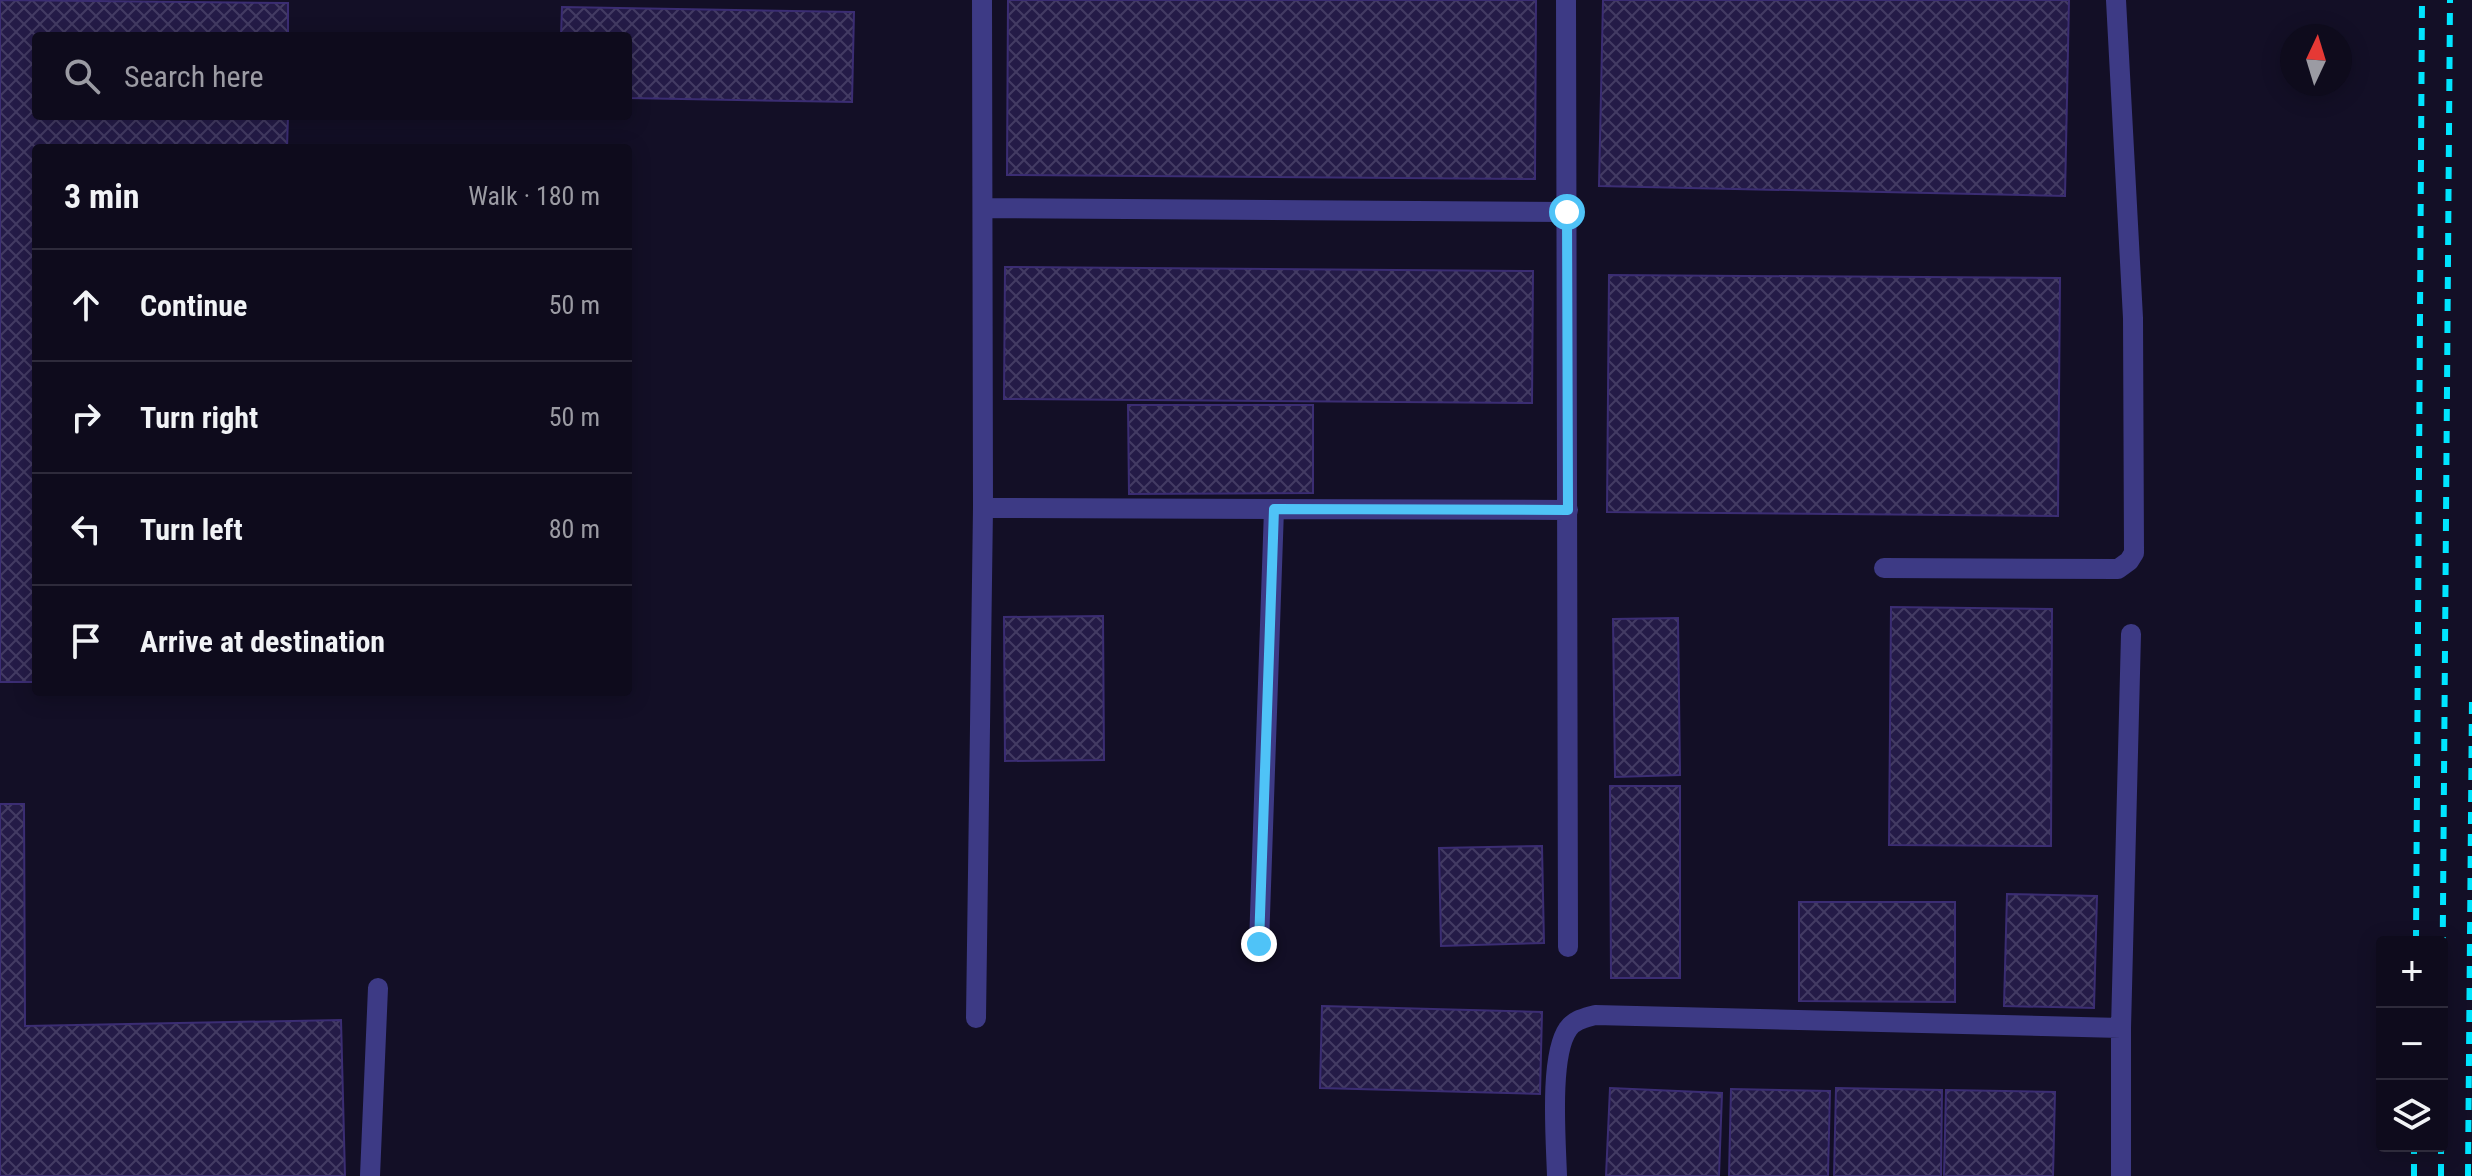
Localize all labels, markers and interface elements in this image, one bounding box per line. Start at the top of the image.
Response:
north arrow [2280,24,2352,96]
search box [32,32,632,120]
icon: search [60,54,104,98]
text: Search here [124,59,264,94]
text: 3 min [64,176,140,216]
text: Walk · 180 m [468,181,600,211]
route start [1549,194,1585,230]
icon: ahead [64,283,108,327]
text: Continue [140,288,247,323]
text: 50 m [549,290,600,320]
icon: right [64,395,108,439]
text: Turn right [140,400,258,435]
text: 50 m [549,402,600,432]
icon: left [64,507,108,551]
text: Turn left [140,512,243,547]
text: 80 m [549,514,600,544]
icon: arrive [64,619,108,663]
text: Arrive at destination [140,624,385,659]
route end [1241,926,1277,962]
map controls [2376,936,2448,1152]
button: + [2376,936,2448,1008]
button: − [2376,1008,2448,1080]
button: layers [2376,1080,2448,1152]

